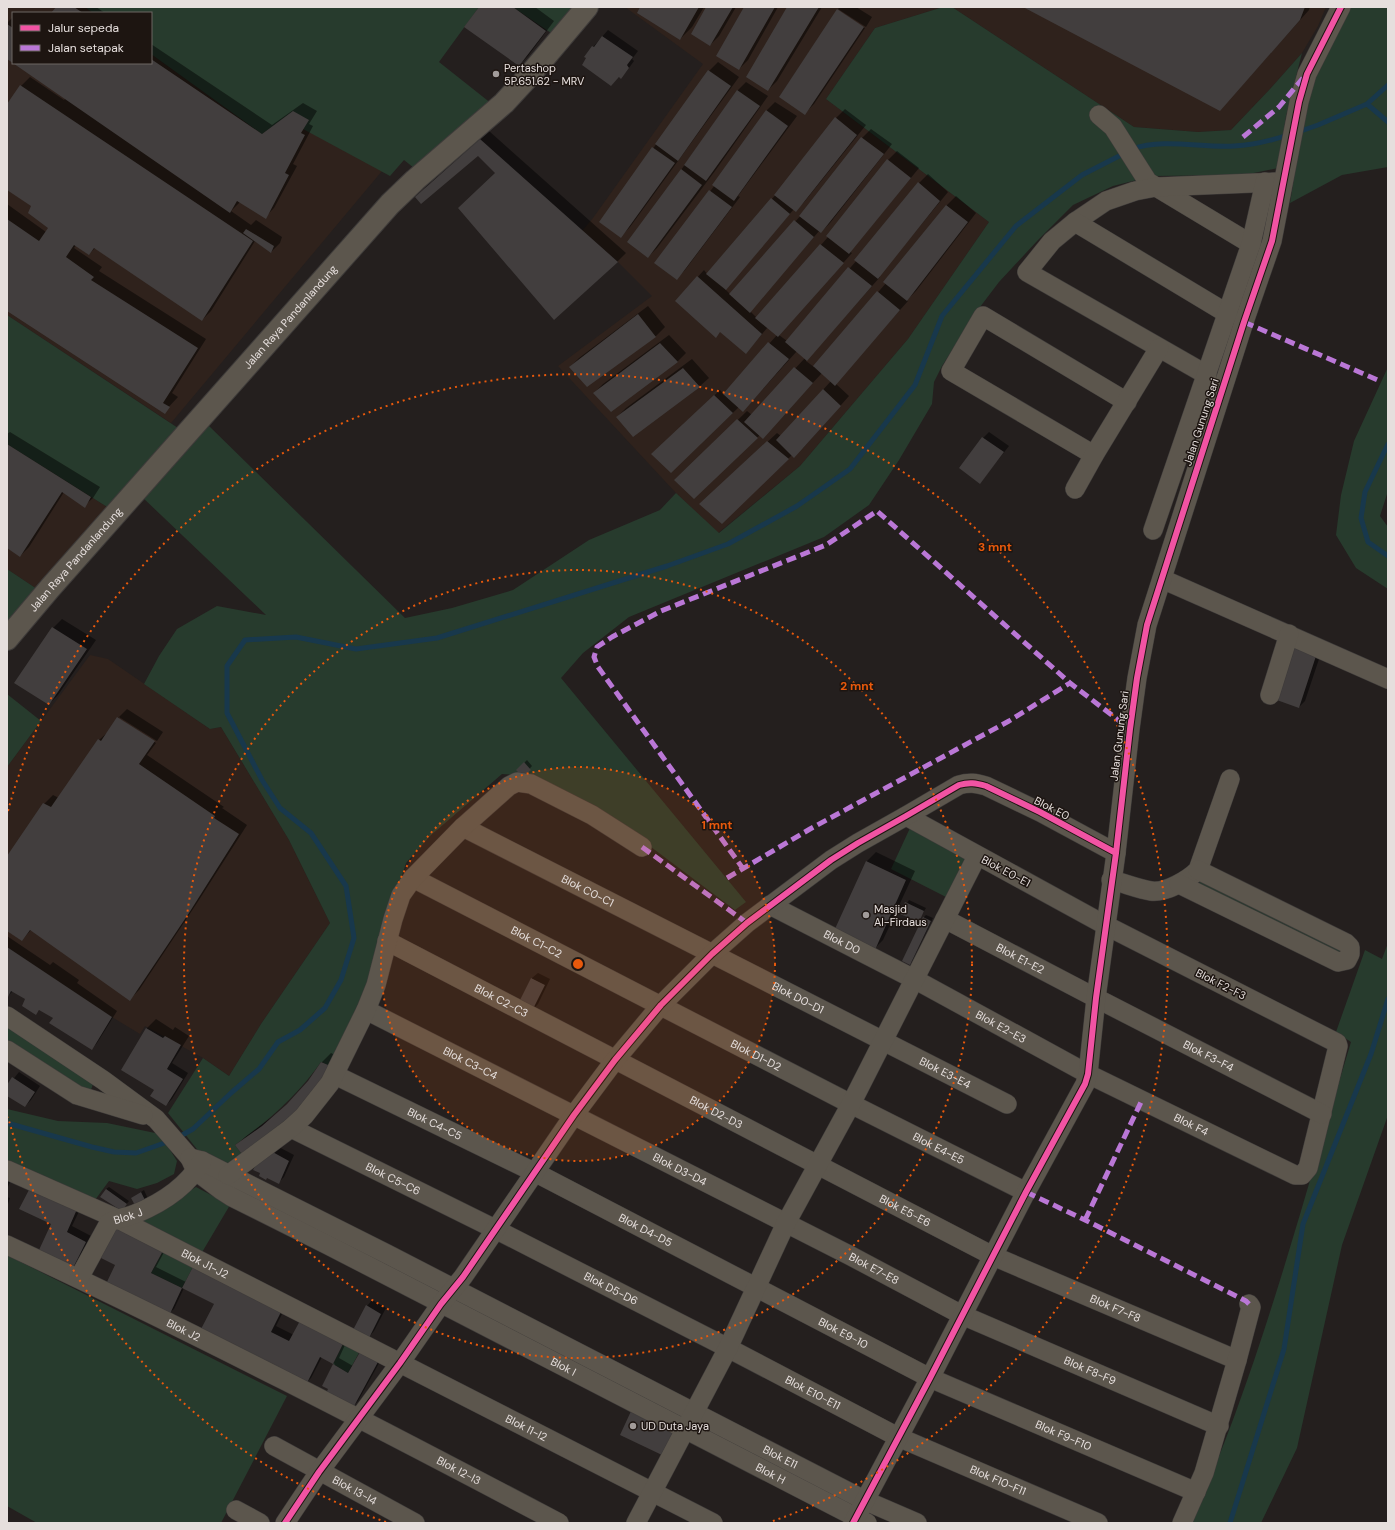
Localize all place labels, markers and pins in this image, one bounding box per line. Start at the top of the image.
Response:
place label: Pertashop 5P.651.62 - MRV [504,61,585,88]
marker: Pertashop 5P.651.62 - MRV [491,69,501,79]
place label: Masjid Al-Firdaus [874,902,927,929]
marker: Masjid Al-Firdaus [861,910,871,920]
centre of rings [571,957,585,971]
place label: UD Duta Jaya [641,1419,709,1433]
marker: UD Duta Jaya [628,1421,638,1431]

